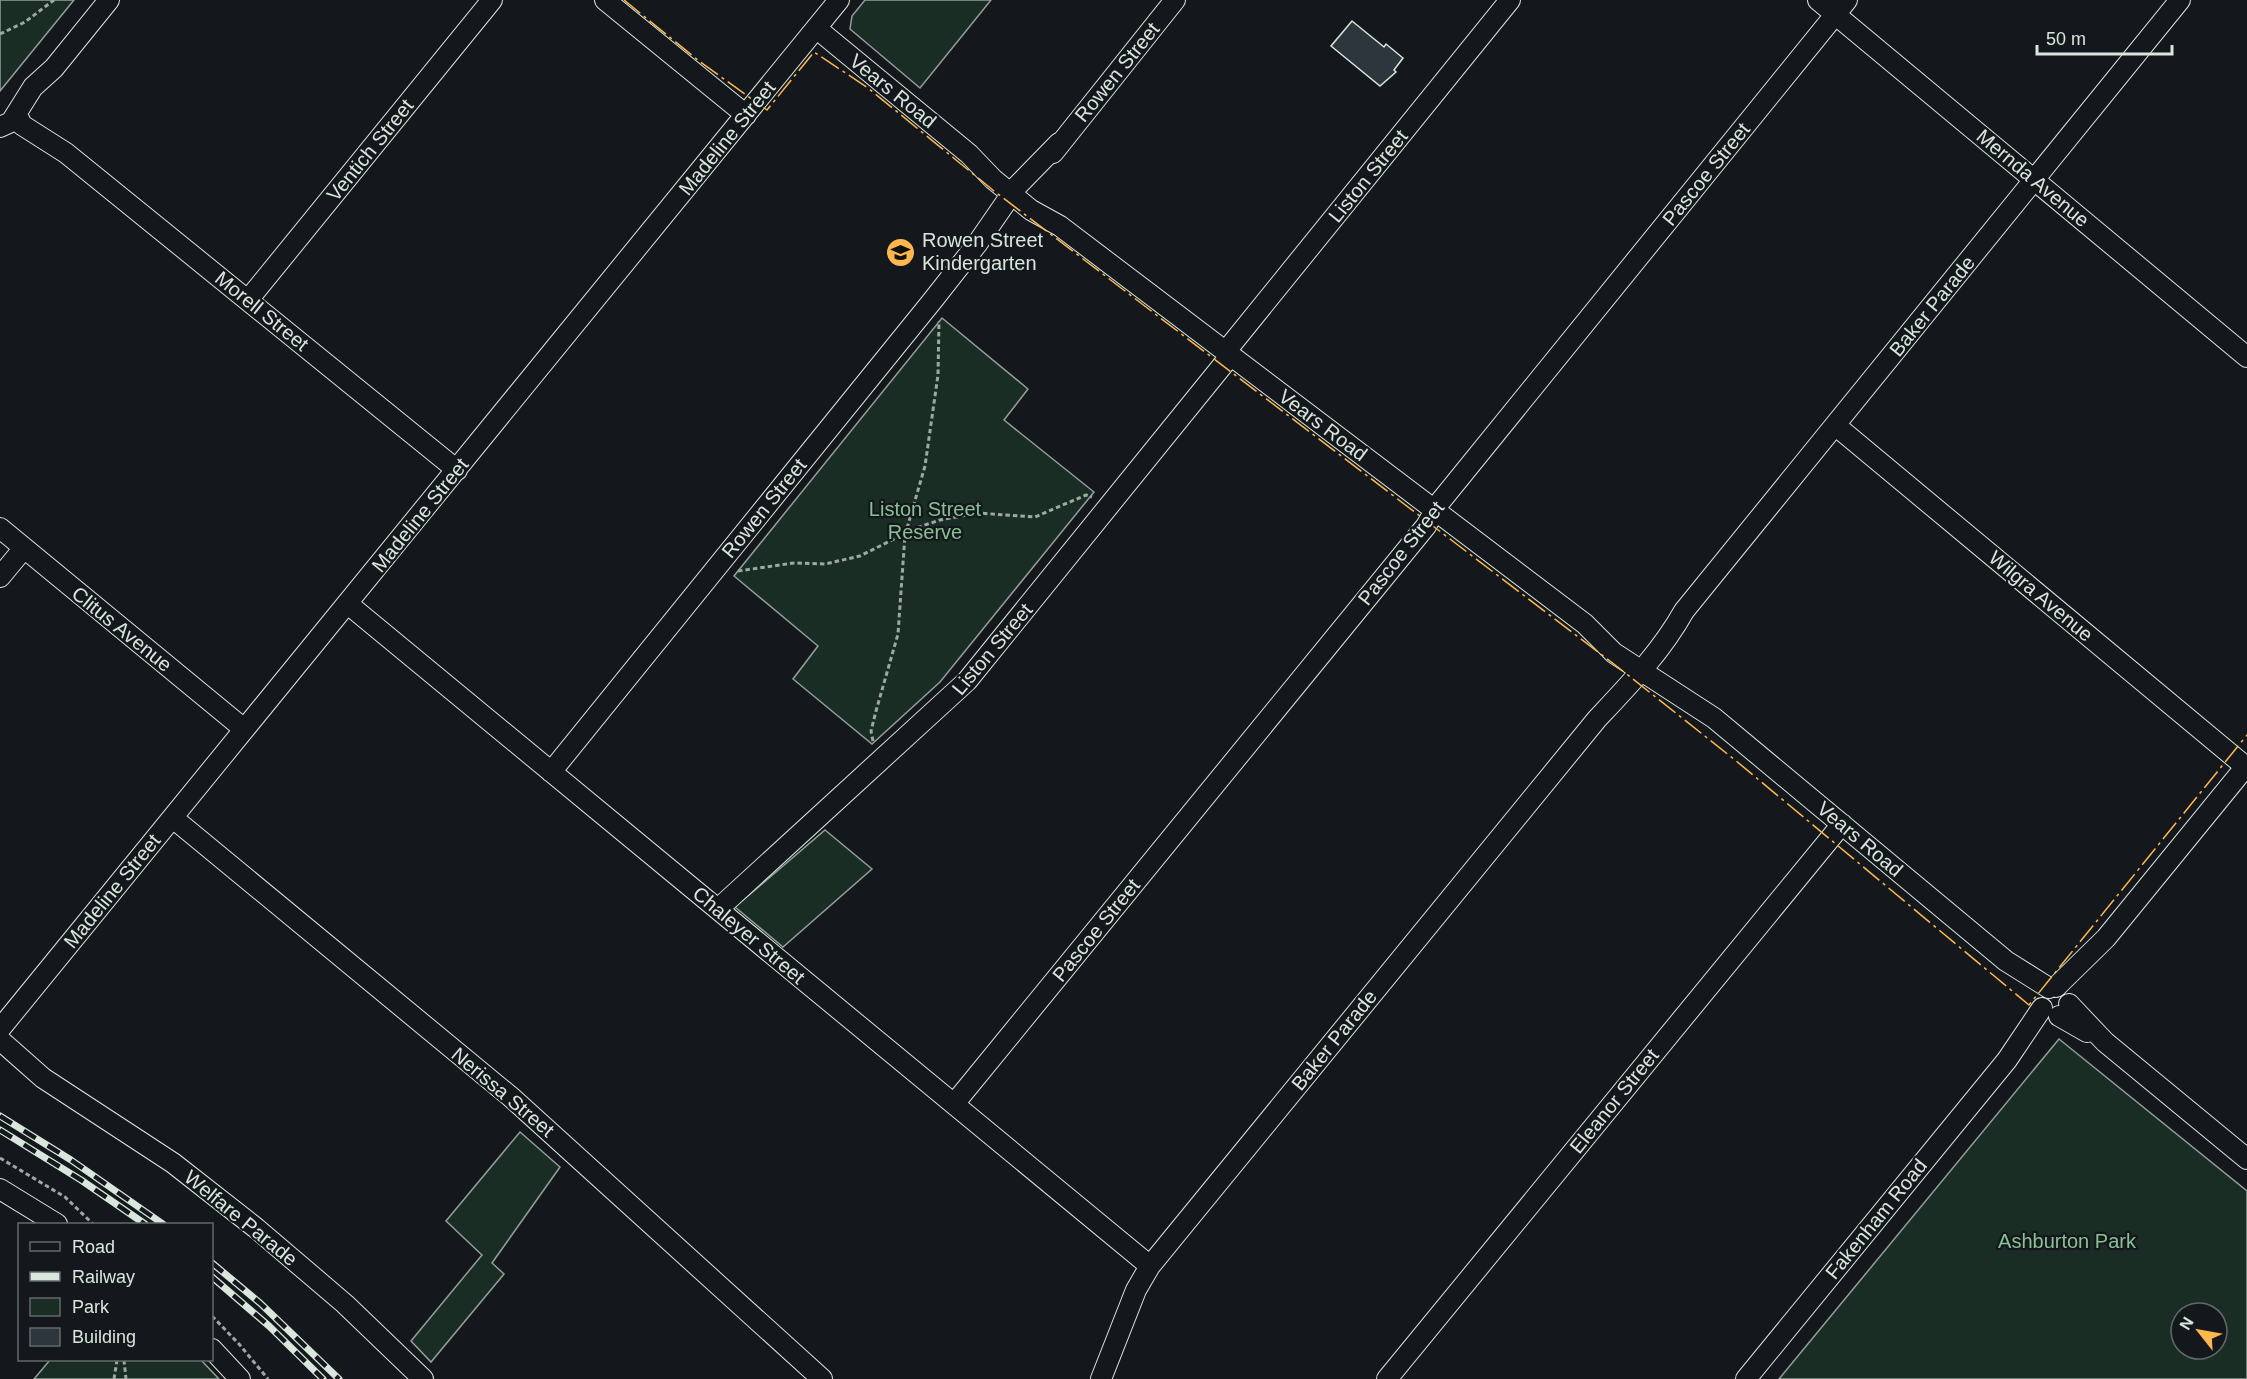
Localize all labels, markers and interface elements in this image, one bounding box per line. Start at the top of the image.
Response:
street label: Rowen Street [1070,18,1164,126]
scale bar [2037,18,2172,56]
text: 50 m [2046,29,2086,49]
street label: Vears Road [845,50,941,132]
street label: Madeline Street [674,76,780,199]
street label: Ventich Street [322,94,418,205]
street label: Pascoe Street [1658,118,1754,230]
street label: Liston Street [1324,125,1412,227]
street label: Mernda Avenue [1972,125,2094,231]
place label: Rowen Street Kindergarten [922,229,1044,274]
school or university icon: Rowen Street Kindergarten [885,236,917,268]
street label: Baker Parade [1885,252,1979,360]
street label: Morell Street [211,267,313,355]
street label: Vears Road [1275,385,1371,465]
street label: Madeline Street [367,453,473,576]
street label: Rowen Street [717,454,811,562]
street label: Pascoe Street [1354,496,1449,609]
park label: Liston Street Reserve [869,498,982,543]
street label: Wilgra Avenue [1985,546,2097,646]
street label: Clitus Avenue [68,582,176,676]
street label: Liston Street [947,599,1037,699]
street label: Vears Road [1813,797,1907,881]
street label: Madeline Street [59,829,165,952]
street label: Pascoe Street [1048,874,1144,986]
street label: Chaleyer Street [689,882,810,988]
street label: Baker Parade [1287,986,1381,1094]
street label: Nerissa Street [447,1043,559,1141]
street label: Eleanor Street [1565,1044,1663,1158]
street label: Fakenham Road [1821,1155,1931,1283]
street label: Welfare Parade [180,1166,302,1270]
legend [18,1223,213,1361]
park label: Ashburton Park [1998,1230,2137,1252]
text: Road [72,1237,115,1257]
text: Railway [72,1267,135,1287]
text: Park [72,1297,110,1317]
north arrow [2169,1301,2229,1361]
text: N [2176,1314,2197,1333]
text: Building [72,1327,136,1347]

